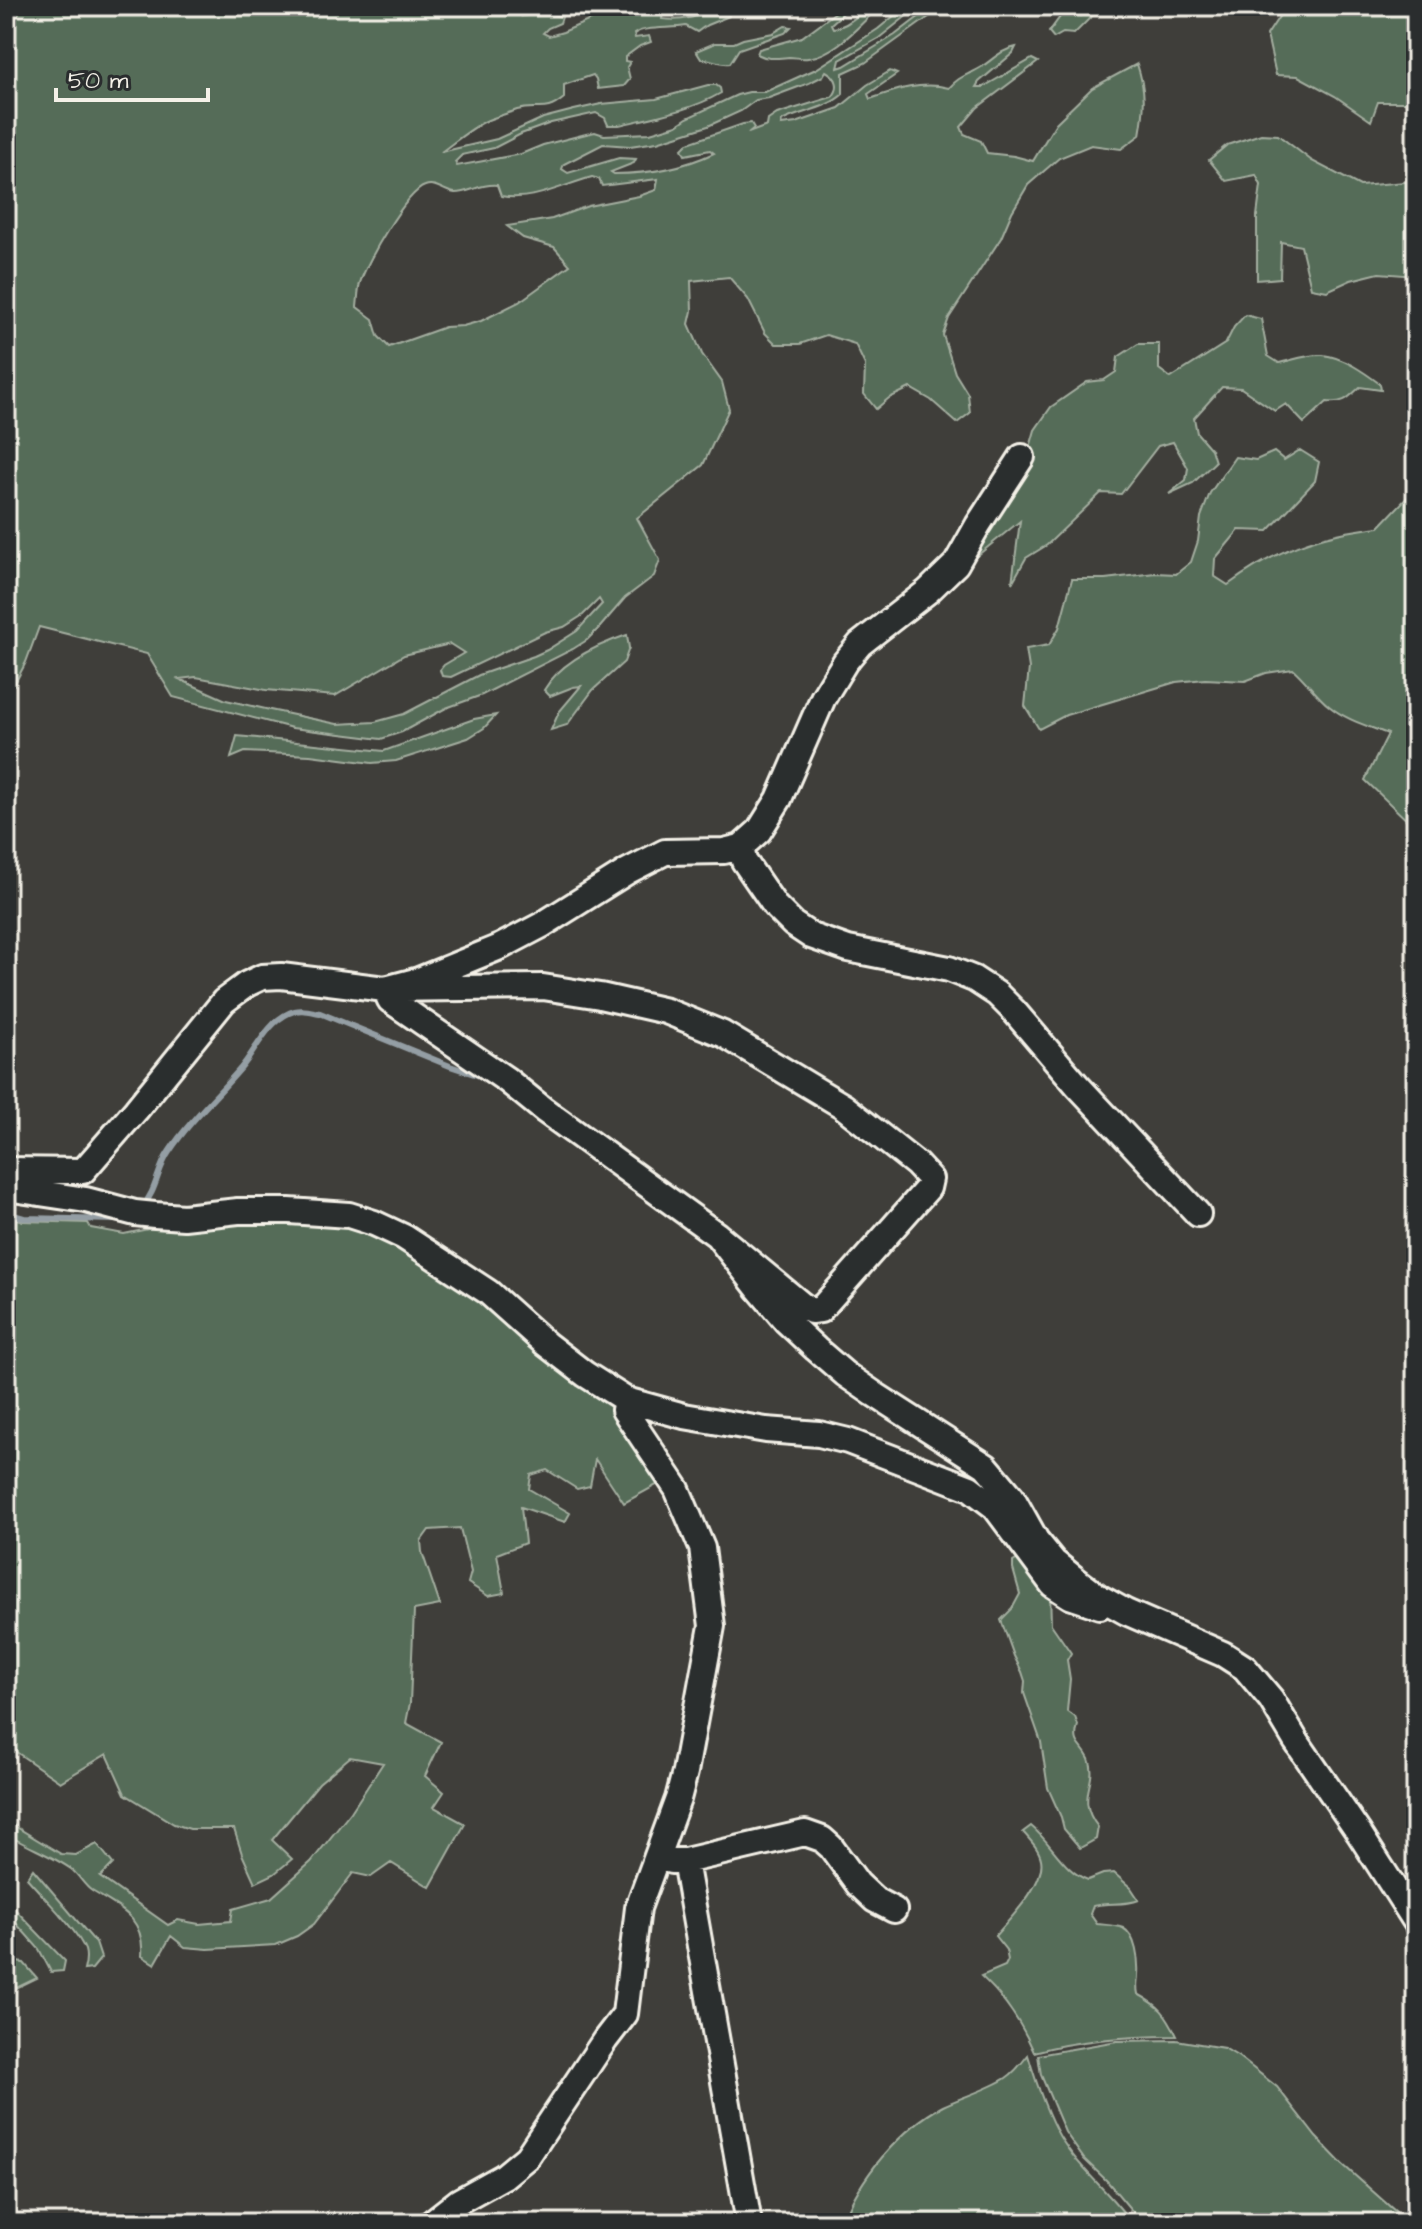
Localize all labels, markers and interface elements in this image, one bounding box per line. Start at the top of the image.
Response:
scale bar [56,52,208,102]
text: 50 m [68,64,129,98]

